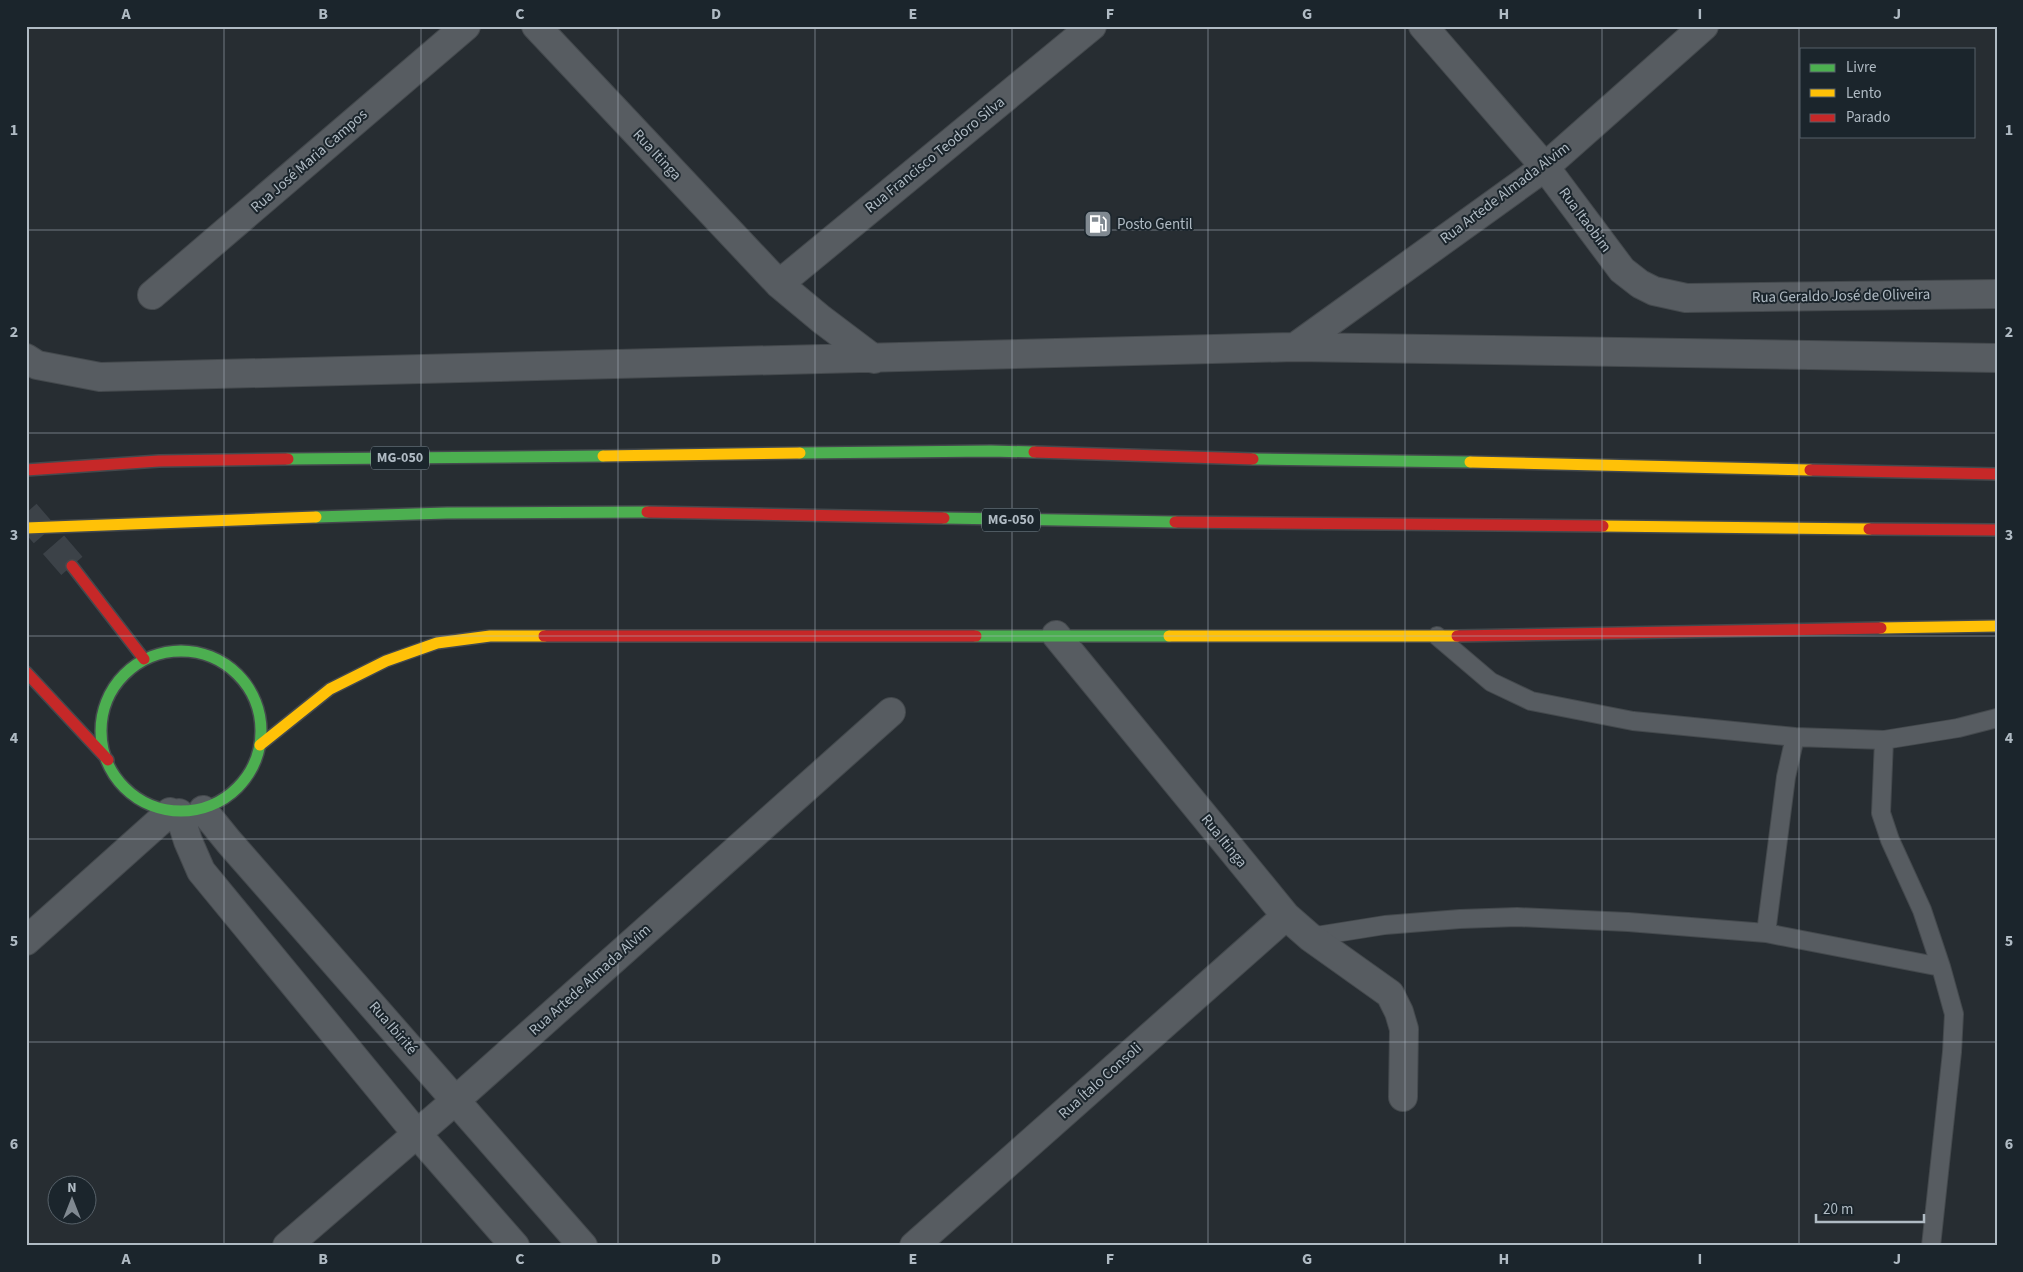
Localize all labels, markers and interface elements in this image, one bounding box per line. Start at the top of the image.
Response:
text: A [120,3,131,25]
text: B [318,3,328,25]
text: C [515,3,525,25]
text: D [711,3,721,25]
text: E [909,3,917,25]
text: F [1106,3,1114,25]
text: G [1302,3,1312,25]
text: H [1499,3,1509,25]
text: I [1698,3,1702,25]
text: J [1893,3,1901,25]
legend [1800,48,1976,138]
text: Livre [1846,57,1876,78]
text: Lento [1846,83,1882,104]
street label: Rua Francisco Teodoro Silva [861,92,1009,218]
street label: Rua José Maria Campos [246,104,372,218]
text: Parado [1846,107,1890,128]
text: 1 [10,119,18,141]
text: 1 [2005,119,2013,141]
street label: Rua Itinga [628,125,686,185]
street label: Rua Artede Almada Alvim [1436,137,1574,249]
street label: Rua Itaobim [1554,183,1616,257]
fuel station icon: Posto Gentil [1083,209,1113,239]
place label: Posto Gentil [1117,214,1193,235]
street label: Rua Geraldo José de Oliveira [1752,284,1930,308]
text: 2 [10,321,18,343]
text: 2 [2005,321,2013,343]
road number: MG-050 [371,446,429,469]
road number: MG-050 [982,508,1040,532]
text: 3 [10,524,18,546]
text: 3 [2005,524,2013,546]
text: 4 [10,727,19,749]
text: 4 [2005,727,2014,749]
street label: Rua Itinga [1196,810,1252,872]
street label: Rua Artede Almada Alvim [524,919,656,1041]
text: 5 [10,930,18,952]
text: 5 [2005,930,2013,952]
street label: Rua Ibirité [364,997,422,1059]
street label: Rua Ítalo Consoli [1054,1038,1146,1124]
text: 6 [10,1133,18,1155]
text: 6 [2005,1133,2013,1155]
north arrow [48,1174,98,1224]
text: N [67,1178,77,1198]
scale bar [1816,1192,1923,1224]
text: 20 m [1823,1199,1853,1220]
text: A [120,1248,131,1270]
text: B [318,1248,328,1270]
text: C [515,1248,525,1270]
text: D [711,1248,721,1270]
text: E [909,1248,917,1270]
text: F [1106,1248,1114,1270]
text: G [1302,1248,1312,1270]
text: H [1499,1248,1509,1270]
text: I [1698,1248,1702,1270]
text: J [1893,1248,1901,1270]

